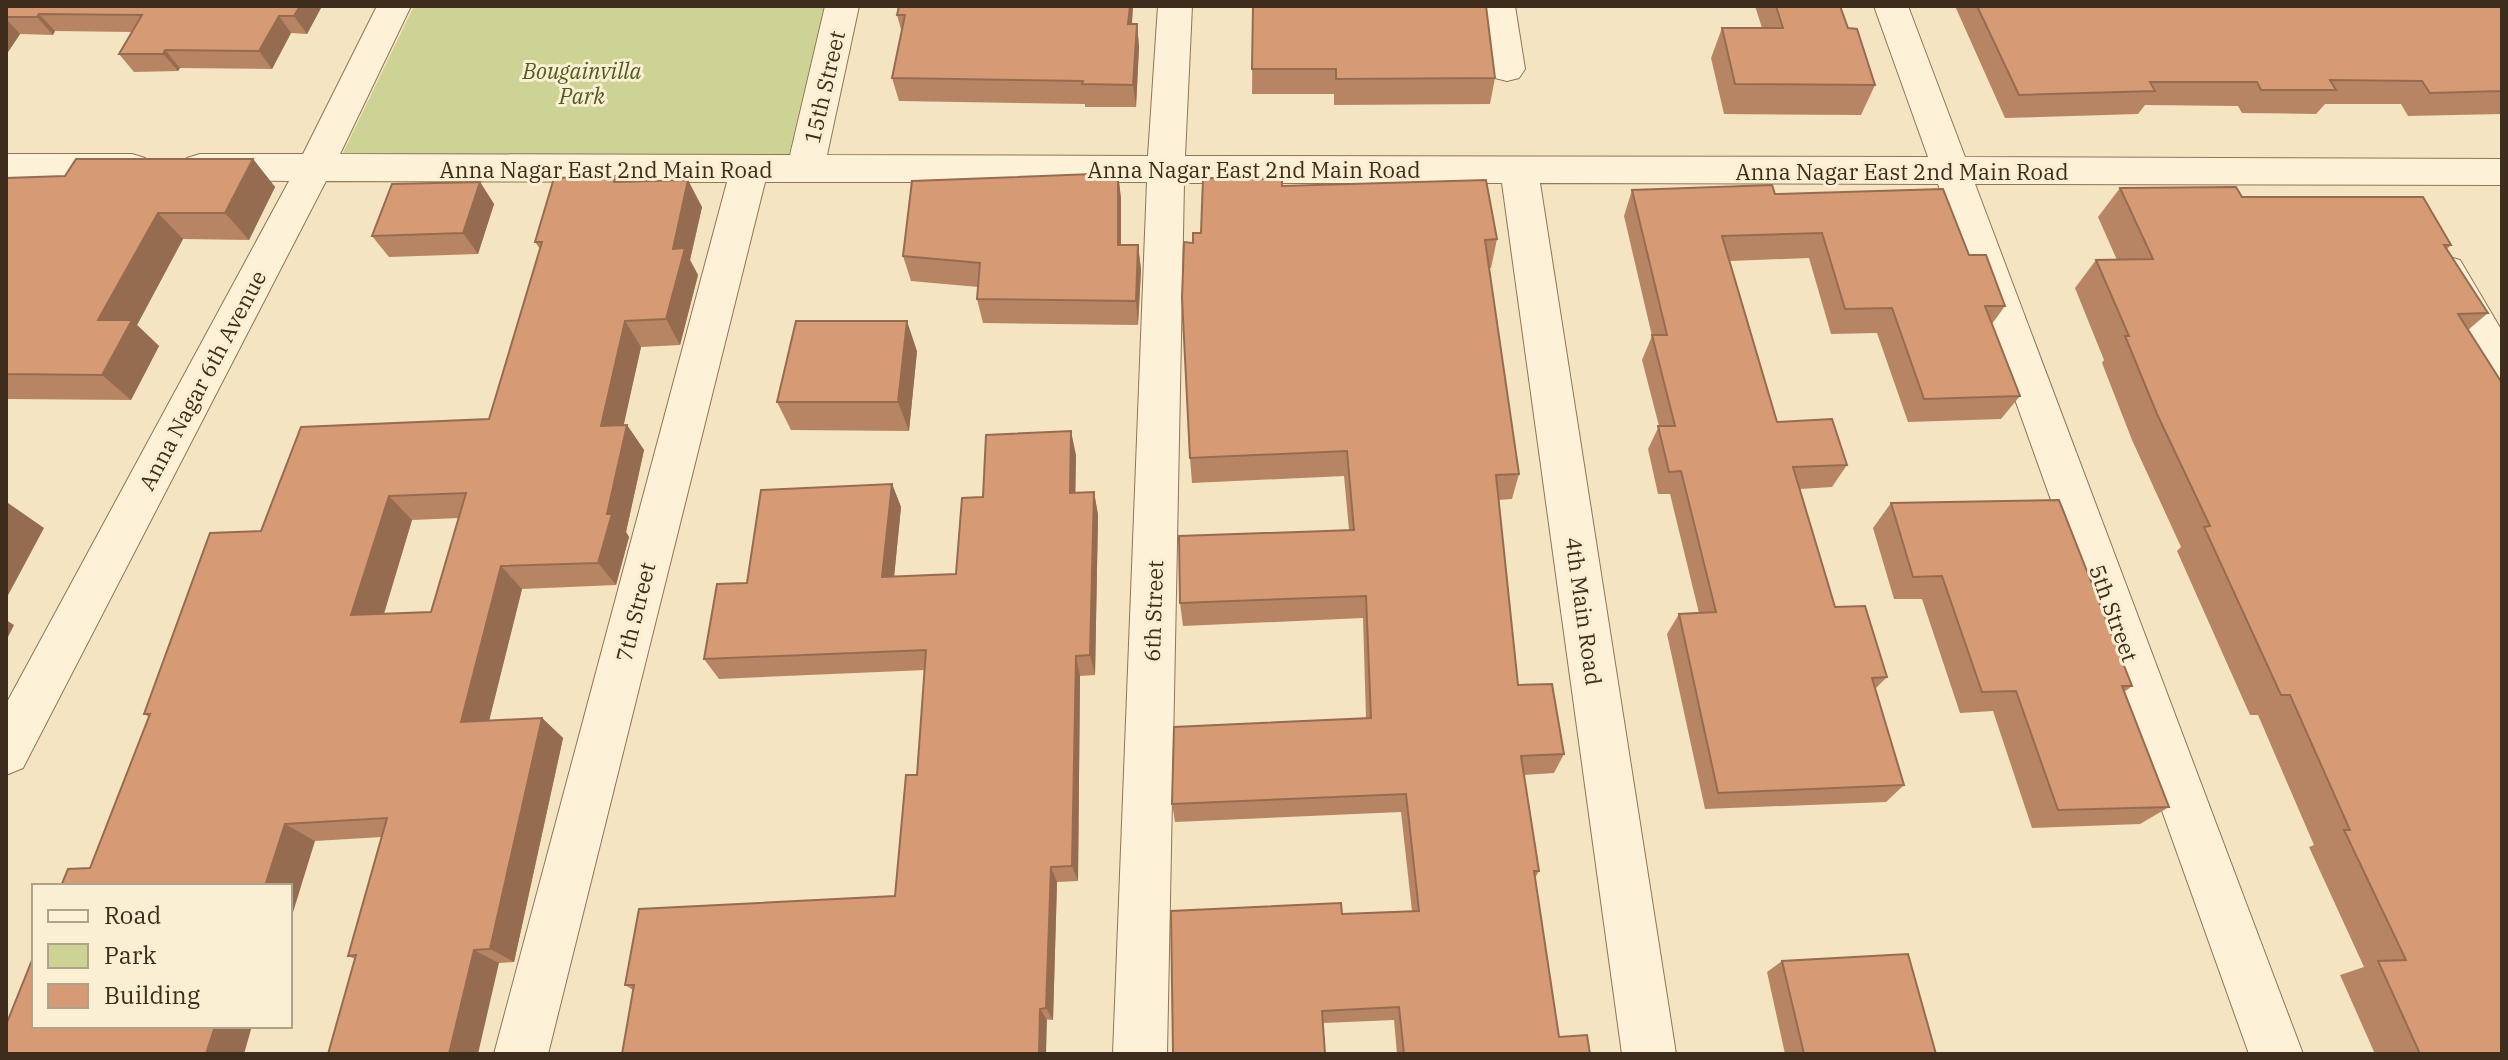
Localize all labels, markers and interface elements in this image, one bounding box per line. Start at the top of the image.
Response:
street label: 15th Street [797,28,851,146]
park label: Bougainvilla Park [521,56,642,110]
street label: Anna Nagar East 2nd Main Road [439,155,773,184]
street label: Anna Nagar East 2nd Main Road [1087,155,1421,184]
street label: Anna Nagar East 2nd Main Road [1735,157,2069,186]
street label: Anna Nagar 6th Avenue [132,265,272,495]
street label: 4th Main Road [1559,535,1609,687]
street label: 7th Street [609,559,661,665]
street label: 6th Street [1137,559,1169,662]
street label: 5th Street [2083,560,2145,666]
legend [32,884,292,1028]
text: Road [104,899,161,931]
text: Park [104,939,156,971]
text: Building [104,979,200,1011]

